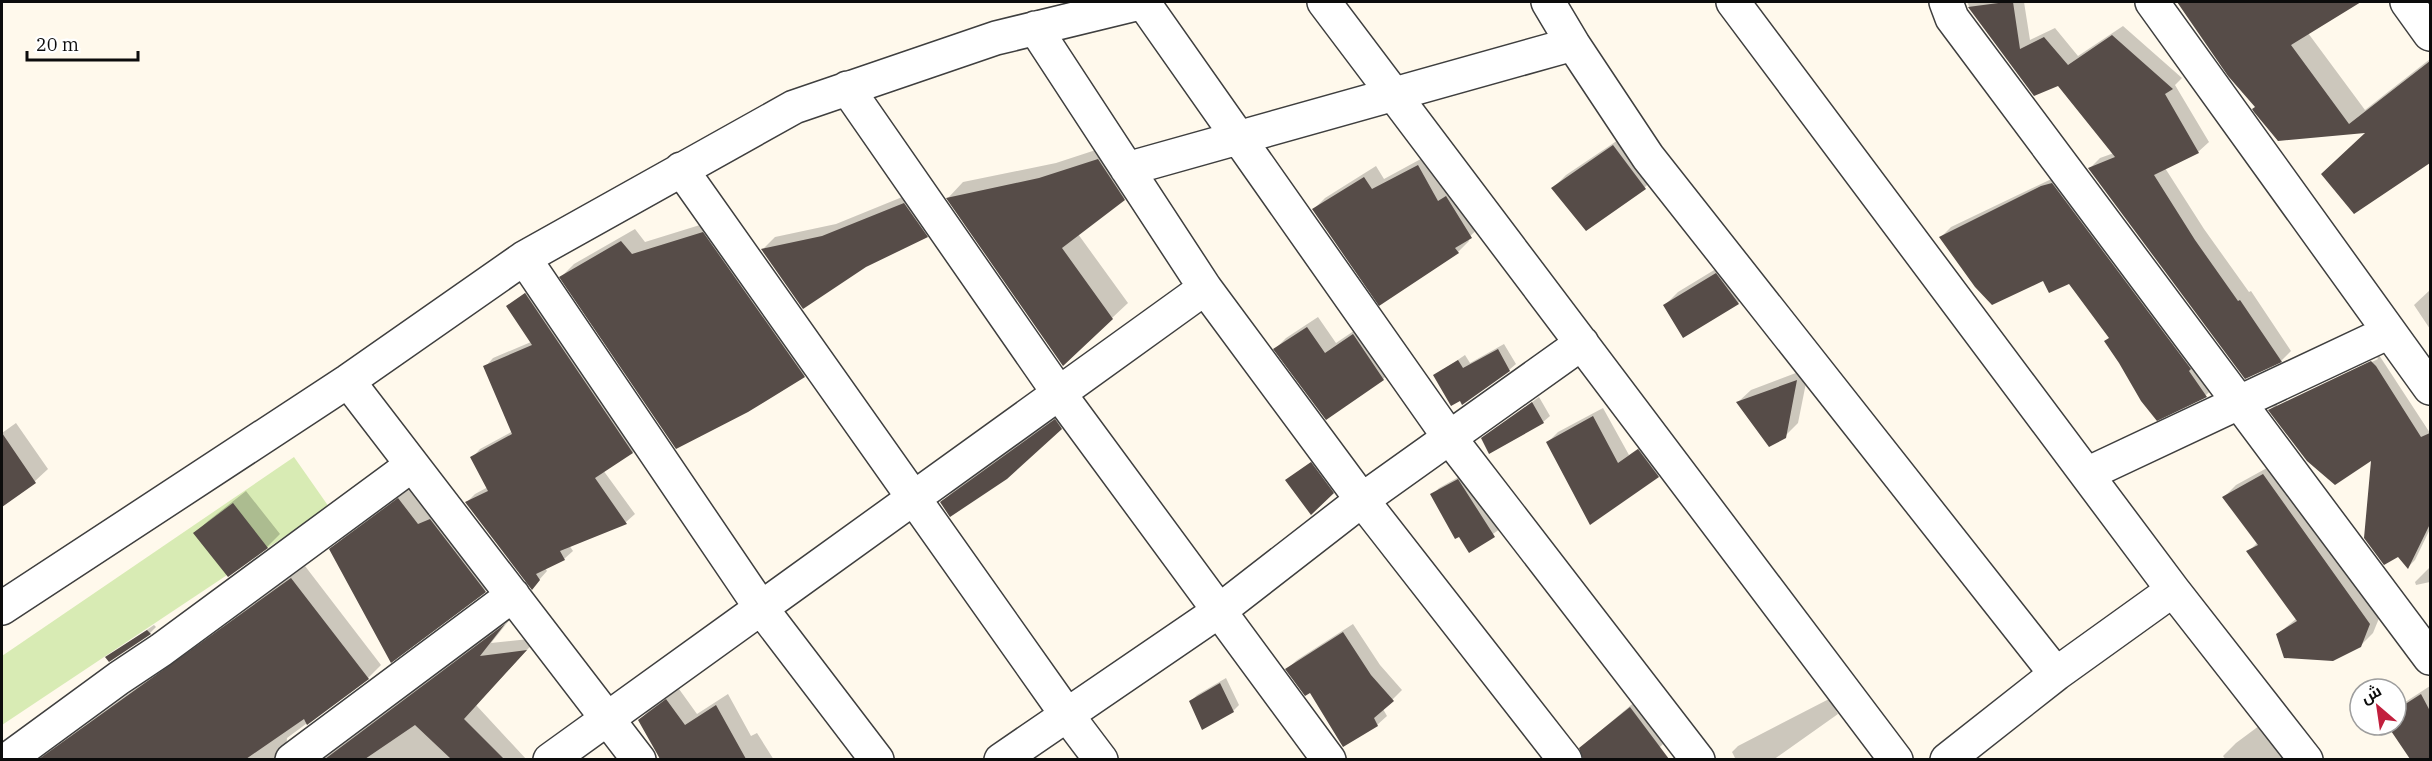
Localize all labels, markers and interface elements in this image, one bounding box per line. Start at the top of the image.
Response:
scale bar [27,24,138,62]
text: 20 m [36,33,79,56]
north arrow [2348,677,2408,737]
text: ش [2357,680,2385,708]

